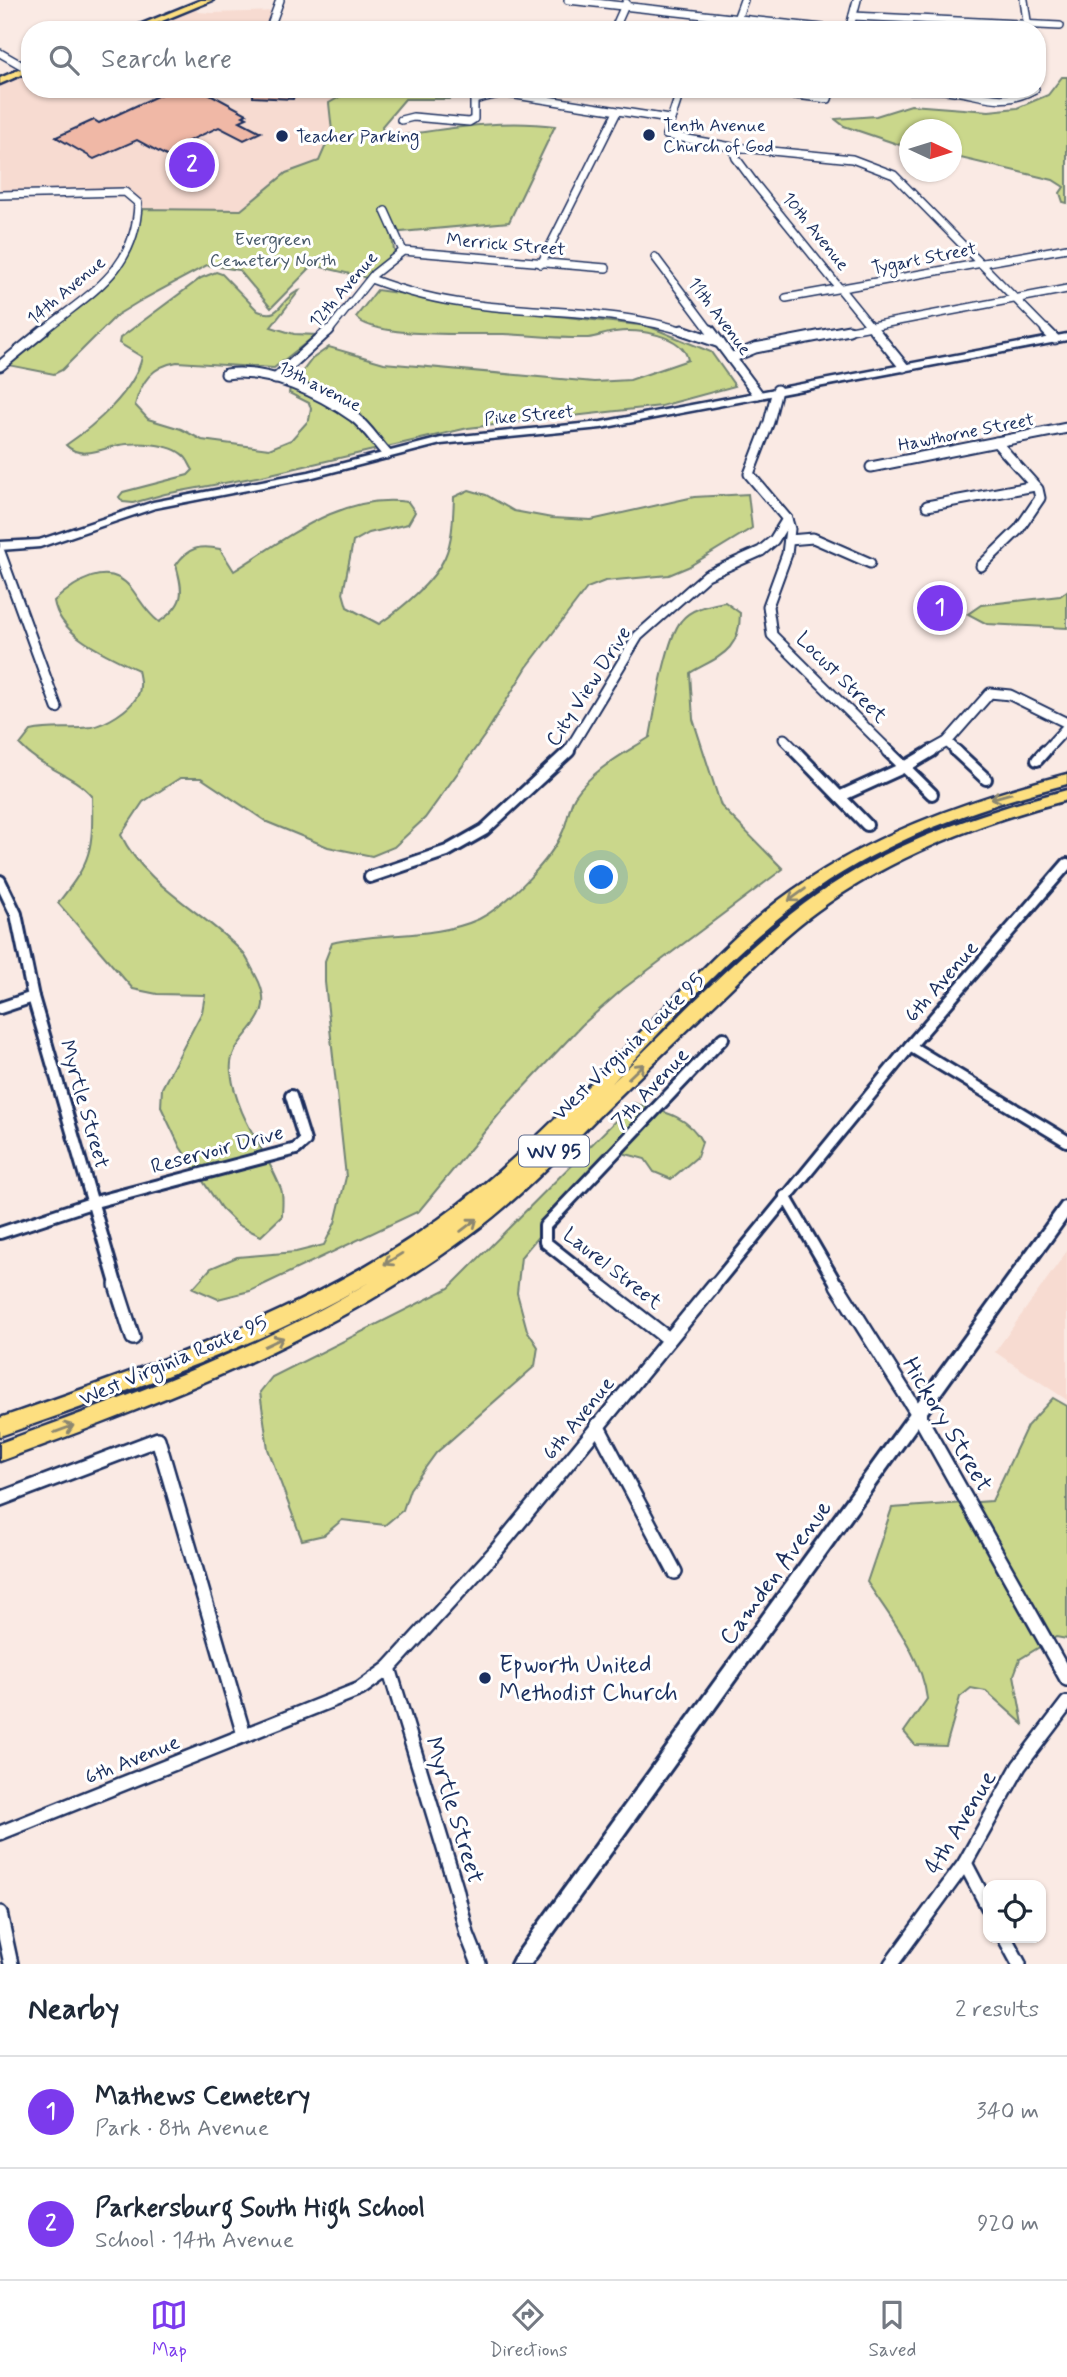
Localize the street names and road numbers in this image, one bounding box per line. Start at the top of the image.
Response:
street label: 10th Avenue [776,187,854,276]
street label: Merrick Street [445,228,566,262]
street label: Tygart Street [870,237,979,282]
street label: 12th Avenue [304,246,384,333]
street label: 14th Avenue [22,251,111,331]
street label: 11th Avenue [682,273,757,361]
street label: 13th avenue [274,356,365,418]
street label: Pike Street [483,400,575,432]
street label: Hawthorne Street [896,408,1036,458]
street label: City View Drive [540,621,638,752]
street label: Locust Street [789,626,894,730]
street label: 6th Avenue [898,935,985,1029]
street label: West Virginia Route 95 [547,967,712,1127]
street label: Myrtle Street [52,1037,116,1172]
street label: 7th Avenue [606,1042,696,1136]
street label: Reservoir Drive [148,1119,287,1181]
road number: WV 95 [519,1135,589,1166]
street label: Laurel Street [557,1221,668,1317]
street label: West Virginia Route 95 [75,1309,272,1414]
street label: Hickory Street [894,1352,999,1498]
street label: 6th Avenue [536,1371,621,1466]
street label: Camden Avenue [713,1494,839,1652]
street label: 6th Avenue [81,1728,184,1792]
street label: Myrtle Street [417,1733,491,1888]
street label: 4th Avenue [918,1765,1005,1880]

